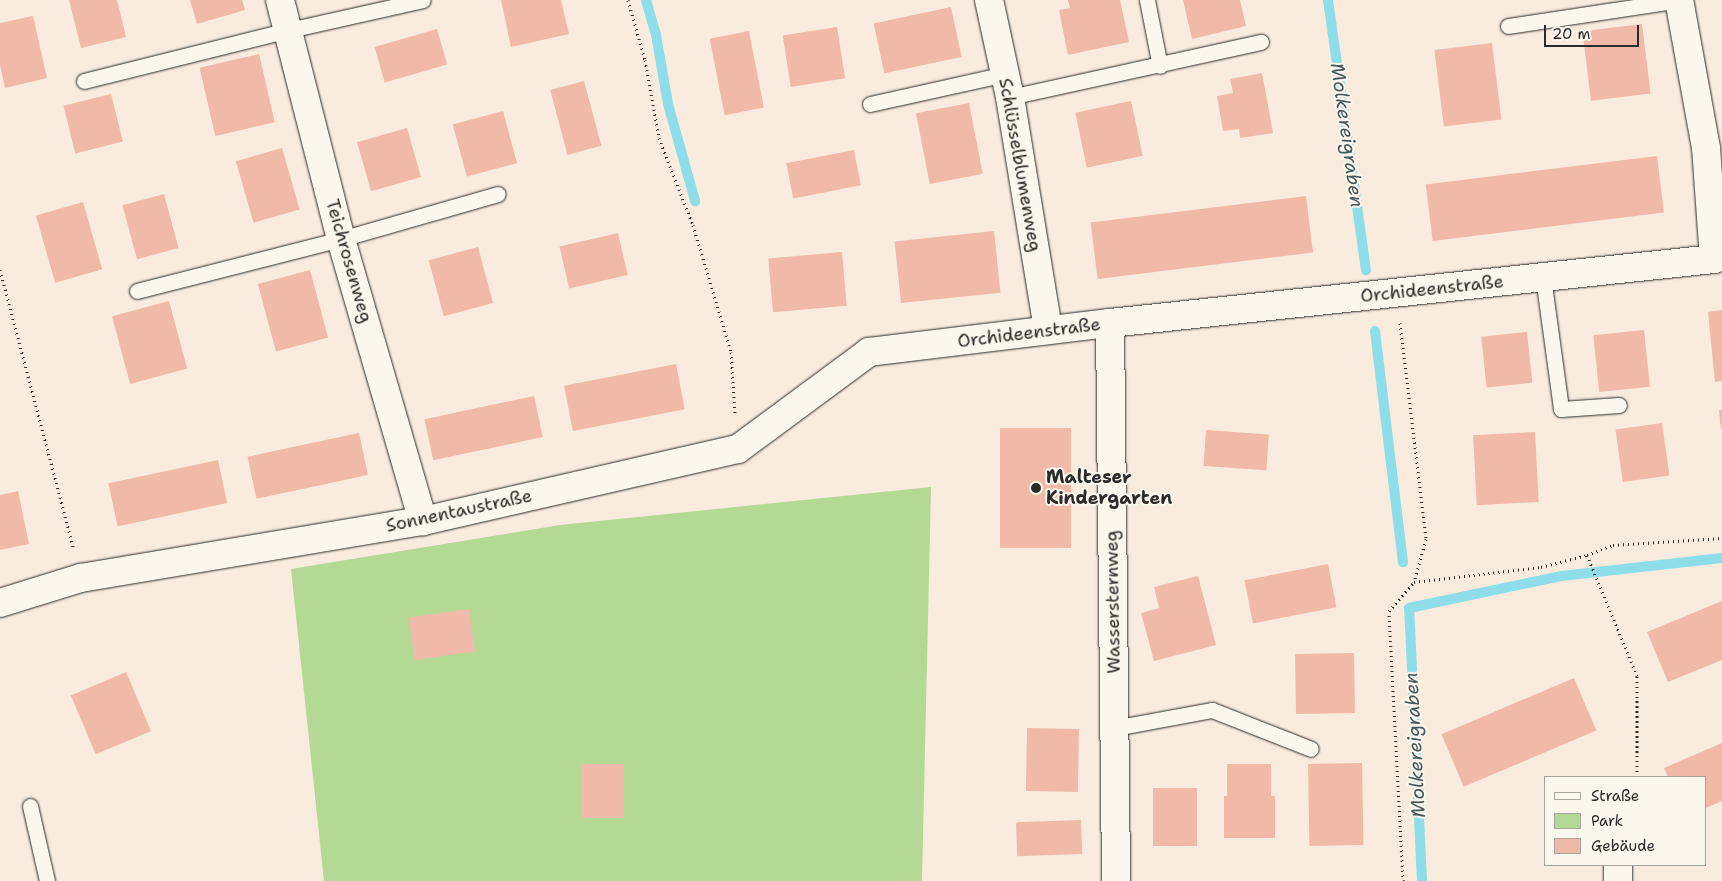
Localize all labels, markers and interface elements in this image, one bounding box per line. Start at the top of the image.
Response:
scale bar [1547,15,1642,47]
text: 20 m [1552,24,1591,44]
water label: Molkereigraben [1326,61,1368,209]
street label: Schlüsselblumenweg [994,76,1046,254]
street label: Teichrosenweg [321,197,377,325]
street label: Orchideenstraße [1359,271,1505,307]
street label: Orchideenstraße [956,314,1102,352]
place label: Malteser Kindergarten [1046,467,1172,509]
marker: Malteser Kindergarten [1030,482,1042,494]
street label: Sonnentaustraße [384,485,534,537]
street label: Wassersternweg [1101,530,1125,674]
water label: Molkereigraben [1400,672,1430,818]
legend [1544,776,1707,866]
text: Straße [1591,786,1639,806]
text: Park [1591,811,1623,831]
text: Gebäude [1591,836,1655,856]

